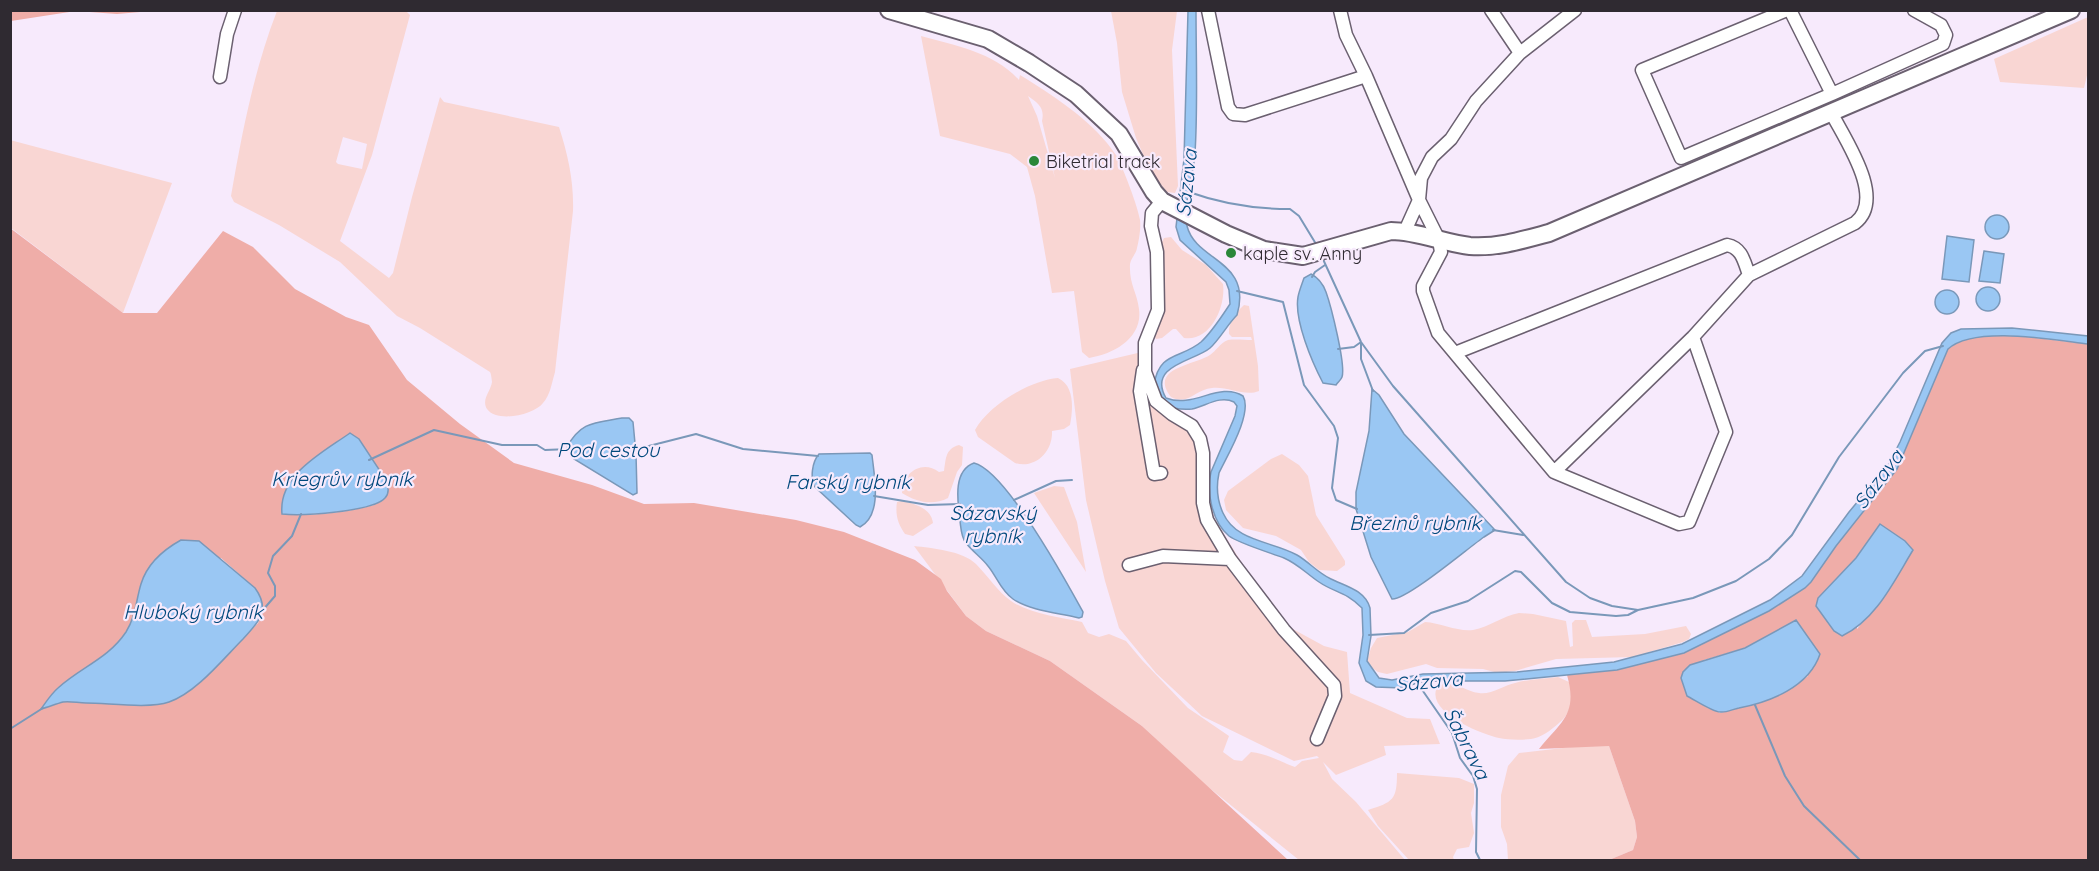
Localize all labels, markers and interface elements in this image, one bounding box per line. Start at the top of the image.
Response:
water label: Sázava [1170,146,1202,218]
place label: Biketrial track [1046,150,1161,173]
marker: Biketrial track [1027,154,1041,168]
place label: kaple sv. Anny [1243,242,1362,265]
marker: kaple sv. Anny [1224,246,1238,260]
water label: Pod cestou [557,437,661,462]
water label: Sázava [1848,443,1909,513]
water label: Kriegrův rybník [271,466,415,491]
water label: Farský rybník [785,469,913,494]
water label: Sázavský rybník [950,500,1038,548]
water label: Březinů rybník [1349,510,1483,535]
water label: Hluboký rybník [123,599,265,624]
water label: Sázava [1394,665,1466,696]
water label: Šabrava [1438,703,1497,785]

